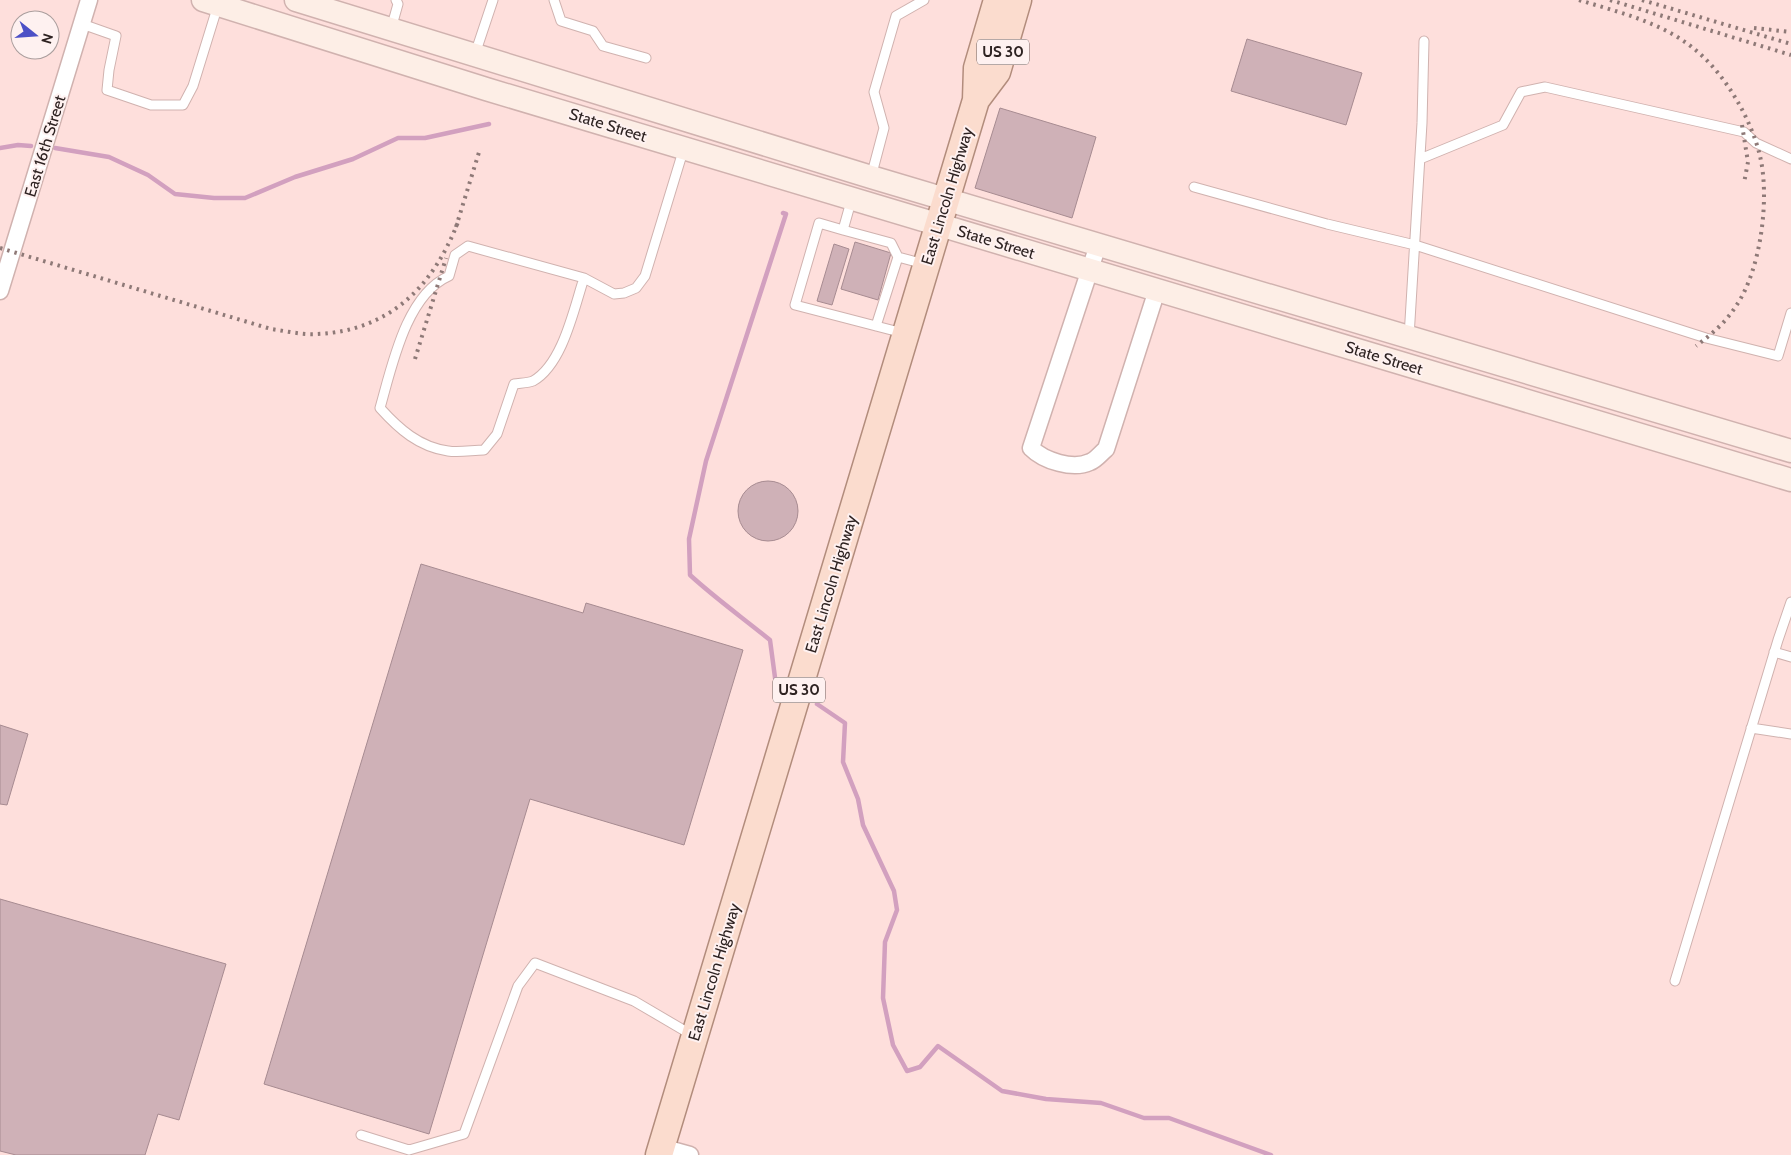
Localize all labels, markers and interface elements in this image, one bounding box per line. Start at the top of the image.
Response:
north arrow [10,10,60,60]
text: N [37,31,57,46]
road number: US 30 [977,40,1029,64]
street label: East 16th Street [21,92,70,199]
street label: State Street [567,104,650,146]
street label: East Lincoln Highway [917,125,977,267]
street label: State Street [955,221,1038,263]
street label: State Street [1343,337,1426,379]
street label: East Lincoln Highway [801,513,861,655]
road number: US 30 [773,678,825,702]
street label: East Lincoln Highway [684,901,744,1043]

